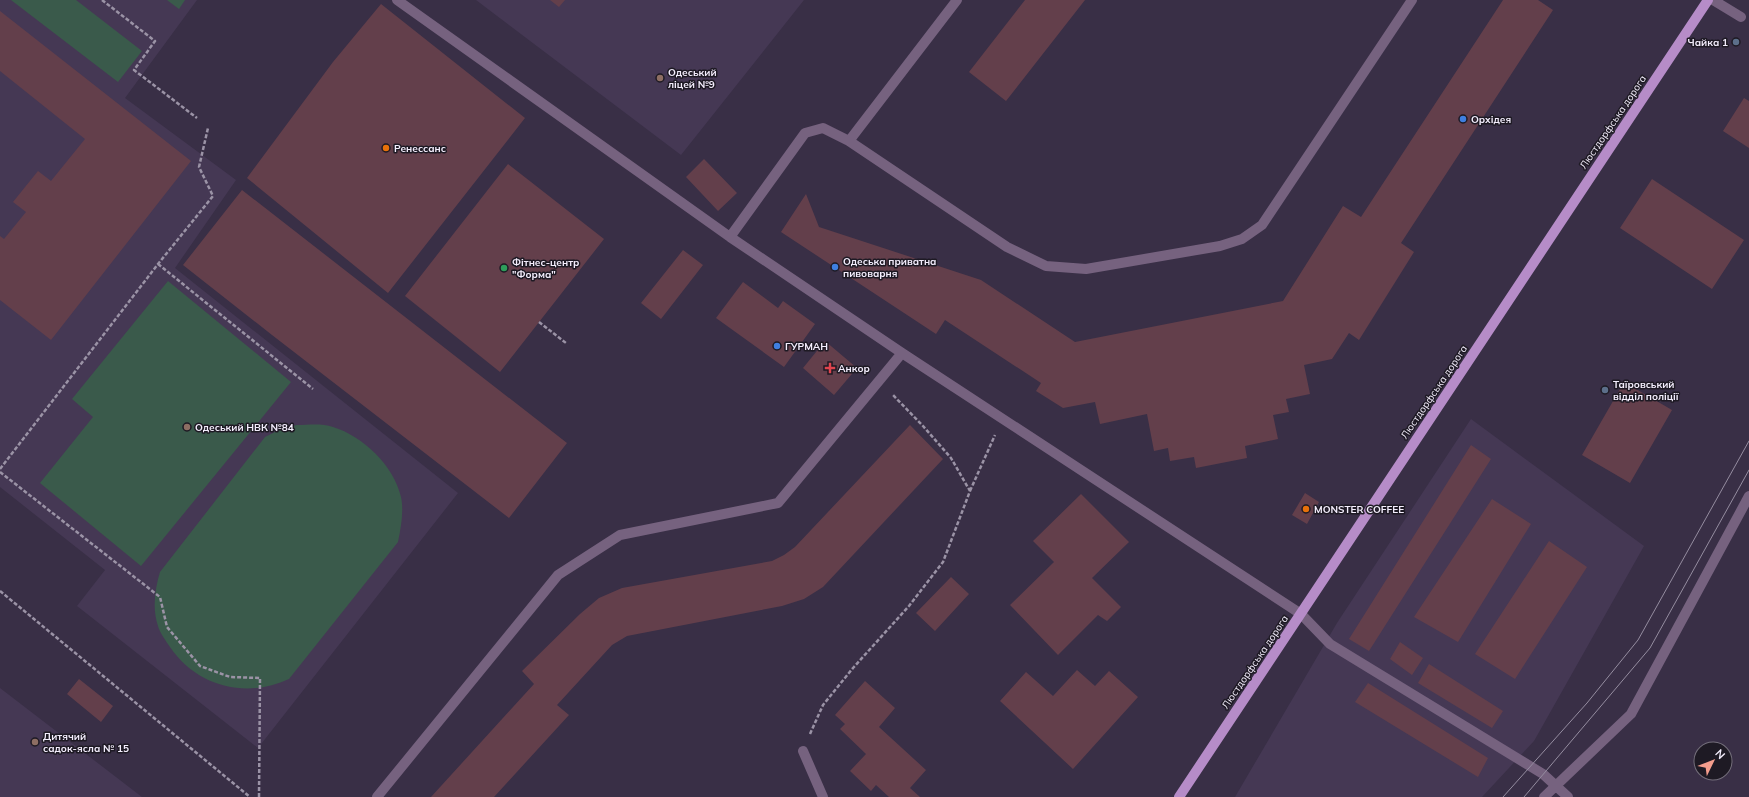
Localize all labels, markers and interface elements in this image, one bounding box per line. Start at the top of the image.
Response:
place label: Чайка 1 [1688,36,1728,49]
marker: Чайка 1 [1731,37,1741,47]
place label: Одеський ліцей №9 [668,66,717,91]
marker: Одеський ліцей №9 [655,73,665,83]
street label: Люстдорфська дорога [1577,73,1649,171]
place label: Орхідея [1471,113,1511,126]
marker: Орхідея [1458,114,1468,124]
place label: Ренессанс [394,142,446,155]
marker: Ренессанс [381,143,391,153]
place label: Одеська приватна пивоварня [843,255,936,280]
place label: Фітнес-центр "Форма" [512,256,579,281]
marker: Одеська приватна пивоварня [830,262,840,272]
marker: Фітнес-центр "Форма" [499,263,509,273]
place label: ГУРМАН [785,340,828,353]
marker: ГУРМАН [772,341,782,351]
street label: Люстдорфська дорога [1398,343,1470,441]
place label: Анкор [838,362,870,375]
marker: Анкор [825,363,835,373]
place label: Таїровський відділ поліції [1613,378,1679,403]
marker: Таїровський відділ поліції [1600,385,1610,395]
place label: Одеський НВК №84 [195,421,294,434]
marker: Одеський НВК №84 [182,422,192,432]
place label: MONSTER COFFEE [1314,503,1404,516]
marker: MONSTER COFFEE [1301,504,1311,514]
street label: Люстдорфська дорога [1219,613,1291,711]
place label: Дитячий садок-ясла № 15 [43,730,129,755]
marker: Дитячий садок-ясла № 15 [30,737,40,747]
north arrow [1693,741,1733,781]
text: N [1712,746,1728,762]

